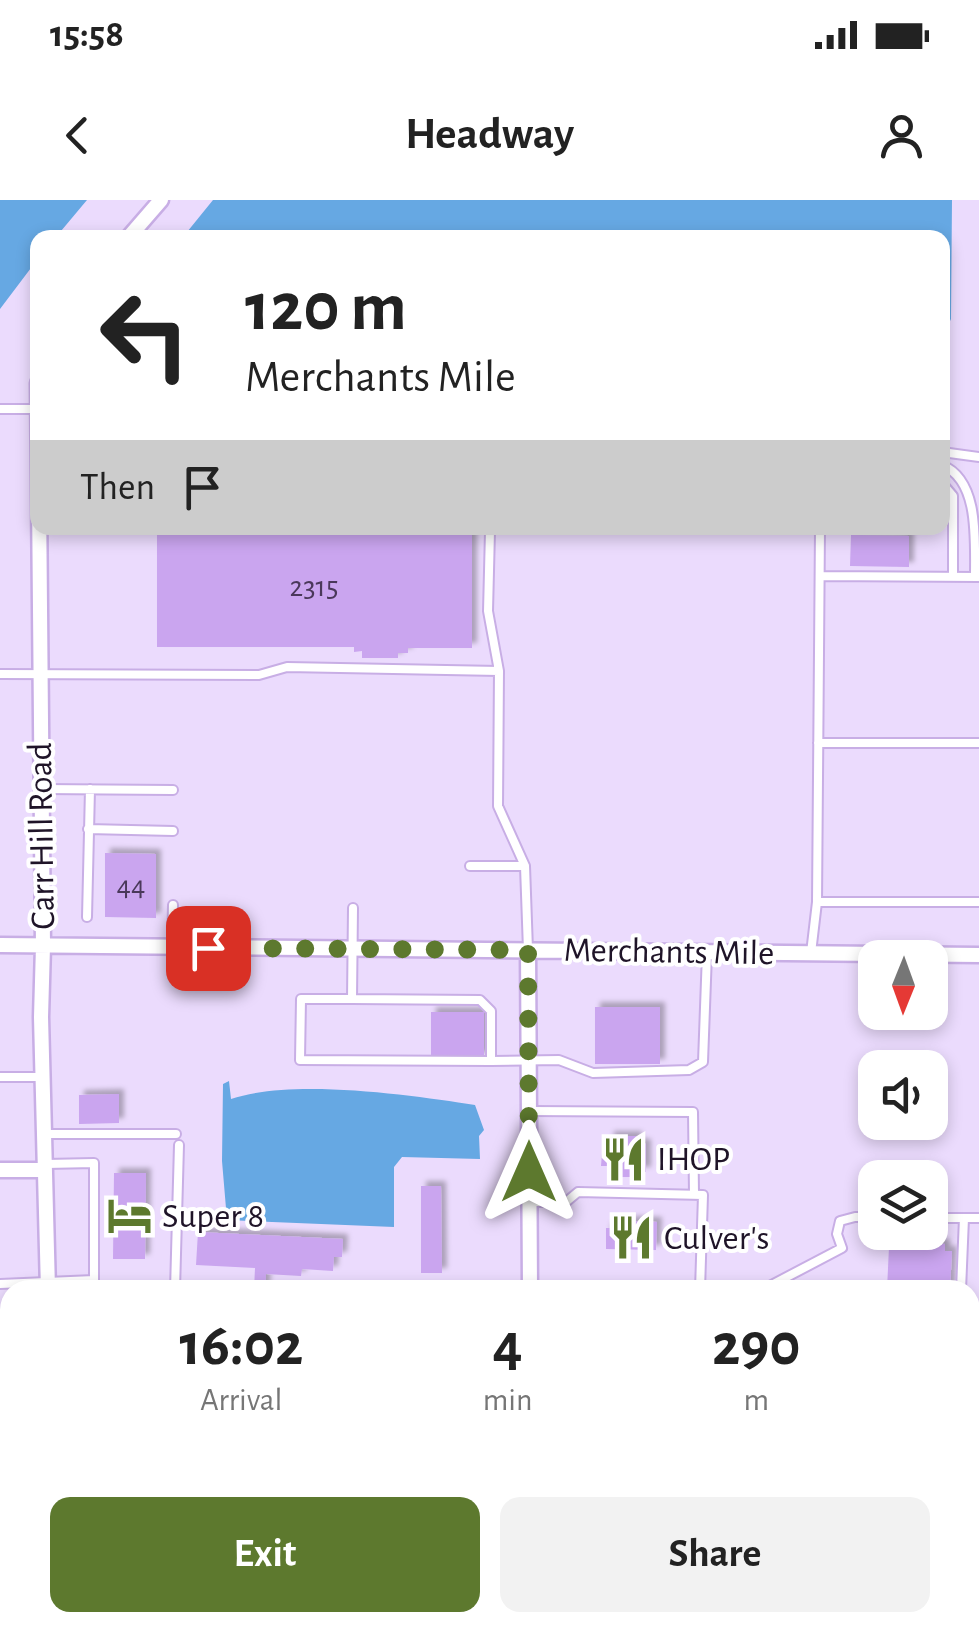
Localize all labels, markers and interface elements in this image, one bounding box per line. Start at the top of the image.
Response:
text: 15:58 [50,16,124,54]
icon: back [50,108,105,163]
icon: person [874,108,929,163]
text: Headway [405,112,574,157]
icon: left [80,270,210,400]
text: 120 m [245,273,407,343]
text: Merchants Mile [245,355,516,400]
icon: arrive [175,460,230,515]
text: Then [80,469,155,507]
house number: 2315 [290,572,338,602]
street label: Carr Hill Road [23,742,61,930]
house number: 44 [117,871,145,901]
pin [166,906,251,991]
icon: arrive [181,921,236,976]
street label: Merchants Mile [563,933,775,971]
north arrow [858,940,948,1030]
map controls [858,940,948,1250]
button: sound [858,1050,948,1140]
position arrow [477,1120,581,1224]
restaurant icon: IHOP [600,1135,648,1183]
place label: IHOP [657,1142,730,1177]
button: layers [858,1160,948,1250]
hotel icon: Super 8 [105,1192,153,1240]
place label: Super 8 [162,1199,264,1234]
restaurant icon: Culver's [607,1214,655,1262]
place label: Culver's [664,1221,769,1256]
text: 16:02 [179,1316,303,1376]
text: 4 [493,1316,523,1376]
text: 290 [712,1316,801,1376]
text: Arrival [200,1384,283,1416]
text: min [483,1384,533,1416]
text: m [743,1384,769,1416]
button: Exit [50,1497,480,1612]
button: Share [500,1497,930,1612]

